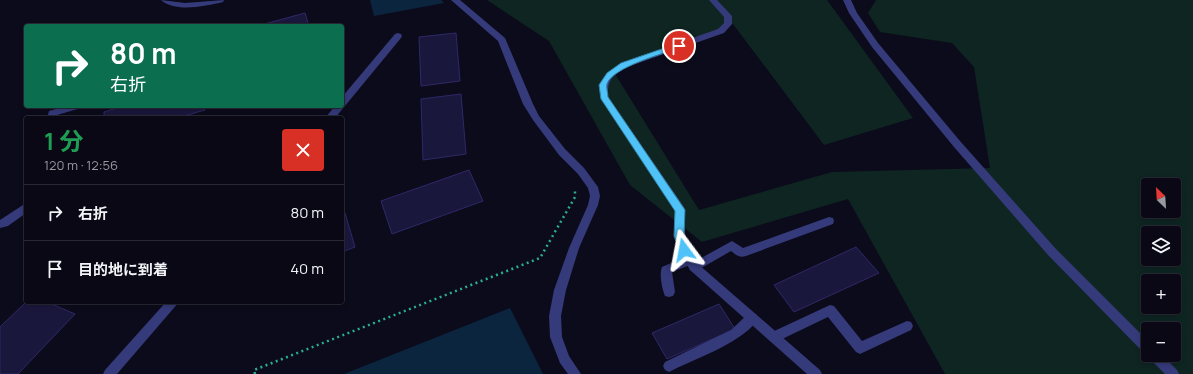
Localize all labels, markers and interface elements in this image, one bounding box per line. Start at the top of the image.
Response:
pin [662,29,696,63]
text: 80 m [110,34,176,72]
icon: arrive [668,35,690,57]
icon: right [44,40,96,92]
text: 右折 [110,72,146,96]
text: 1 分 [44,124,83,157]
button: close [282,129,324,171]
text: 120 m · 12:56 [44,156,118,174]
north arrow [1141,178,1181,218]
map controls [1141,178,1181,362]
icon: right [44,202,66,224]
text: 80 m [290,202,324,223]
text: 右折 [78,203,108,224]
button: layers [1141,226,1181,266]
position arrow [663,229,705,271]
icon: arrive [44,258,66,280]
text: 40 m [290,258,324,279]
text: 目的地に到着 [78,259,168,280]
button: + [1141,274,1181,314]
button: − [1141,322,1181,362]

